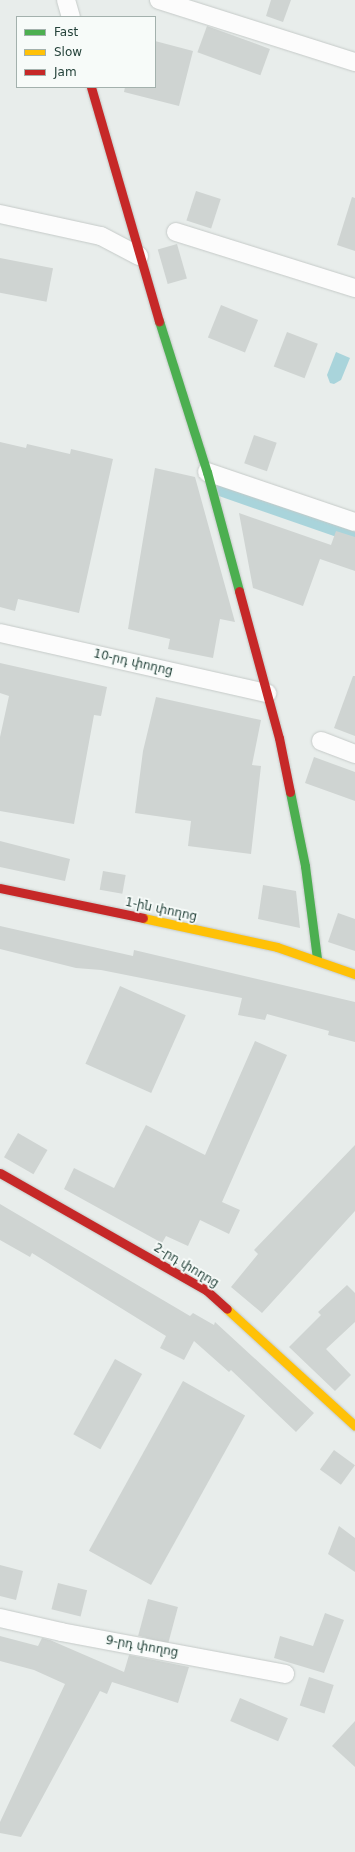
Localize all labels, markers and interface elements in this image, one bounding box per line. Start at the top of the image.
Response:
legend [16,16,156,88]
text: Fast [54,25,78,39]
text: Slow [54,45,82,59]
text: Jam [54,65,77,79]
street label: 10-րդ փողոց [92,647,174,679]
street label: 1-ին փողոց [124,895,198,925]
street label: 2-րդ փողոց [151,1241,221,1291]
street label: 9-րդ փողոց [105,1634,179,1660]

